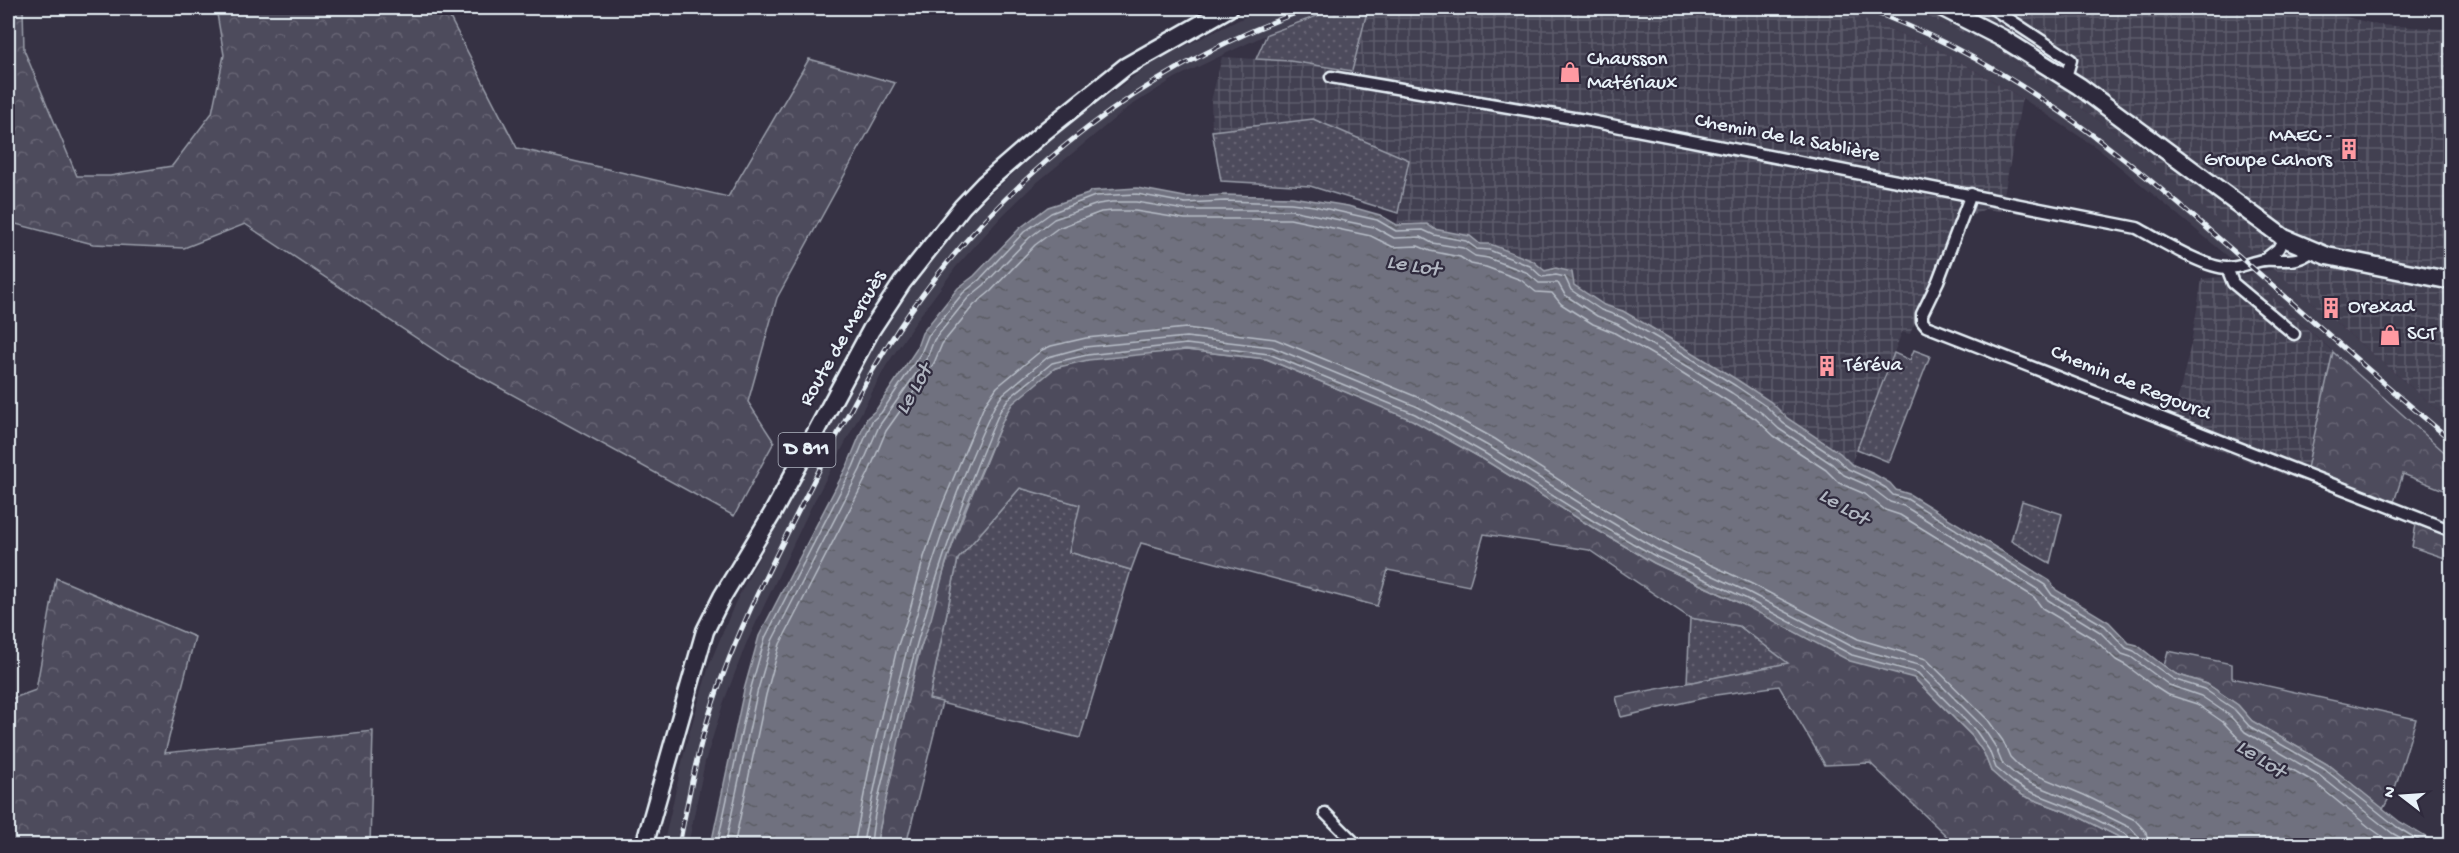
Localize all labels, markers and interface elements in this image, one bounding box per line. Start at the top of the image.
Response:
place label: Chausson Matériaux [1587,48,1677,97]
shop icon: Chausson Matériaux [1558,60,1582,84]
street label: Chemin de la Sablière [1692,109,1883,169]
place label: MAEC - Groupe Cahors [2204,125,2333,174]
building icon: MAEC - Groupe Cahors [2337,137,2361,161]
water label: Le Lot [1385,250,1445,285]
street label: Route de Mercuès [795,266,894,411]
building icon: Orexad [2319,296,2343,320]
place label: Orexad [2348,296,2416,321]
shop icon: SCT [2378,323,2402,347]
place label: SCT [2407,323,2437,348]
street label: Chemin de Regourd [2046,341,2215,428]
building icon: Téréva [1815,354,1839,378]
place label: Téréva [1843,354,1903,379]
water label: Le Lot [890,357,942,419]
road number: D 811 [778,433,836,467]
water label: Le Lot [1814,483,1876,535]
water label: Le Lot [2231,735,2293,788]
north arrow [2372,766,2432,826]
text: N [2380,784,2402,800]

